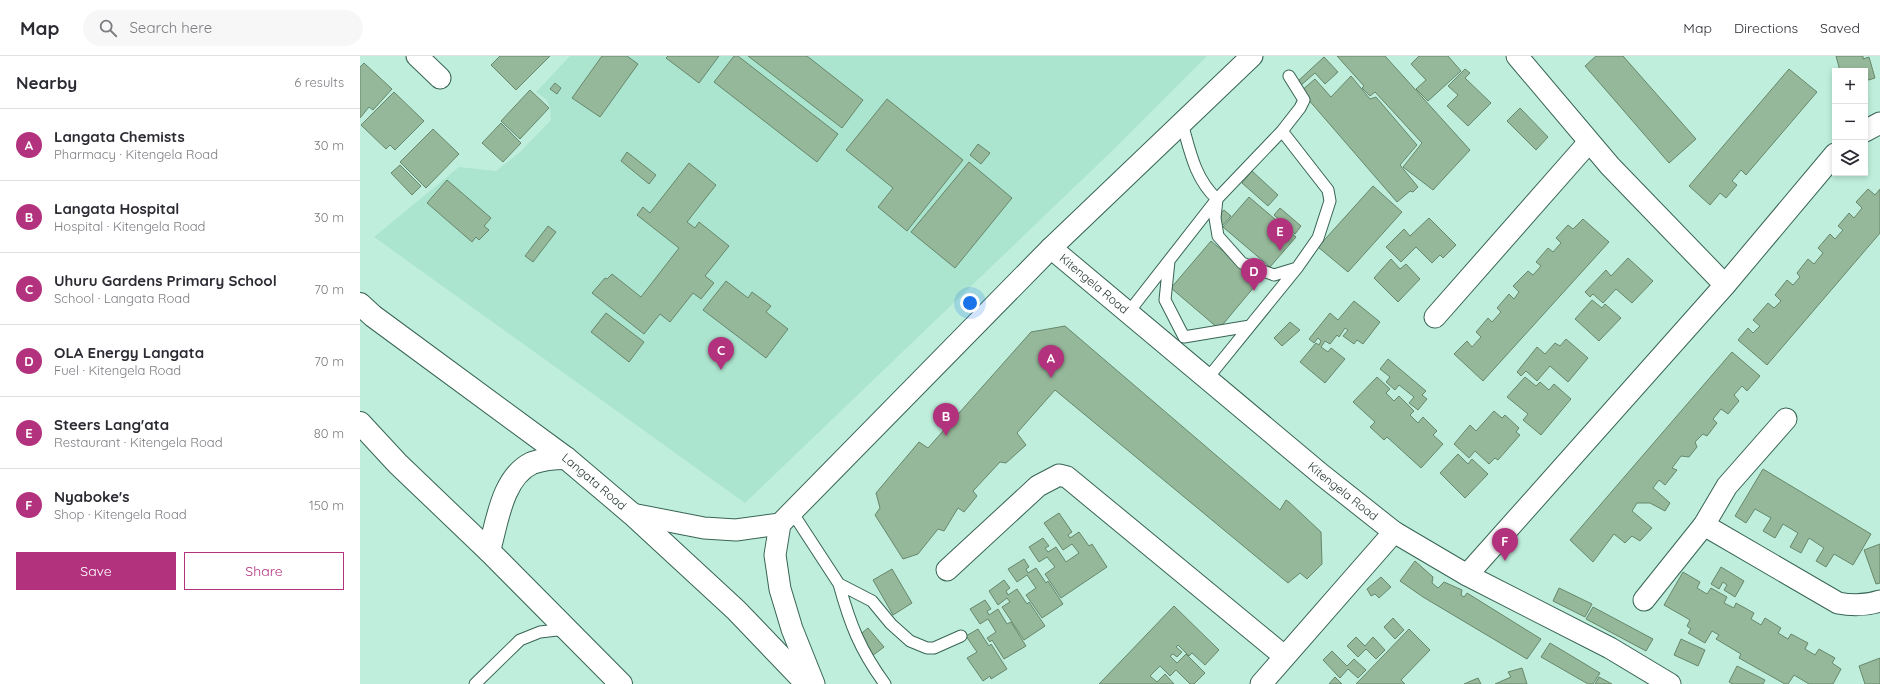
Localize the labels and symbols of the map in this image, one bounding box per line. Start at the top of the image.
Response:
pin: E [1267,218,1293,251]
street label: Kitengela Road [1057,250,1132,317]
pin: D [1241,258,1267,291]
your location [960,293,980,313]
pin: C [708,337,734,370]
pin: A [1038,345,1064,378]
pin: B [933,403,959,436]
street label: Langata Road [559,450,630,513]
street label: Kitengela Road [1305,458,1381,523]
pin: F [1492,528,1518,561]

